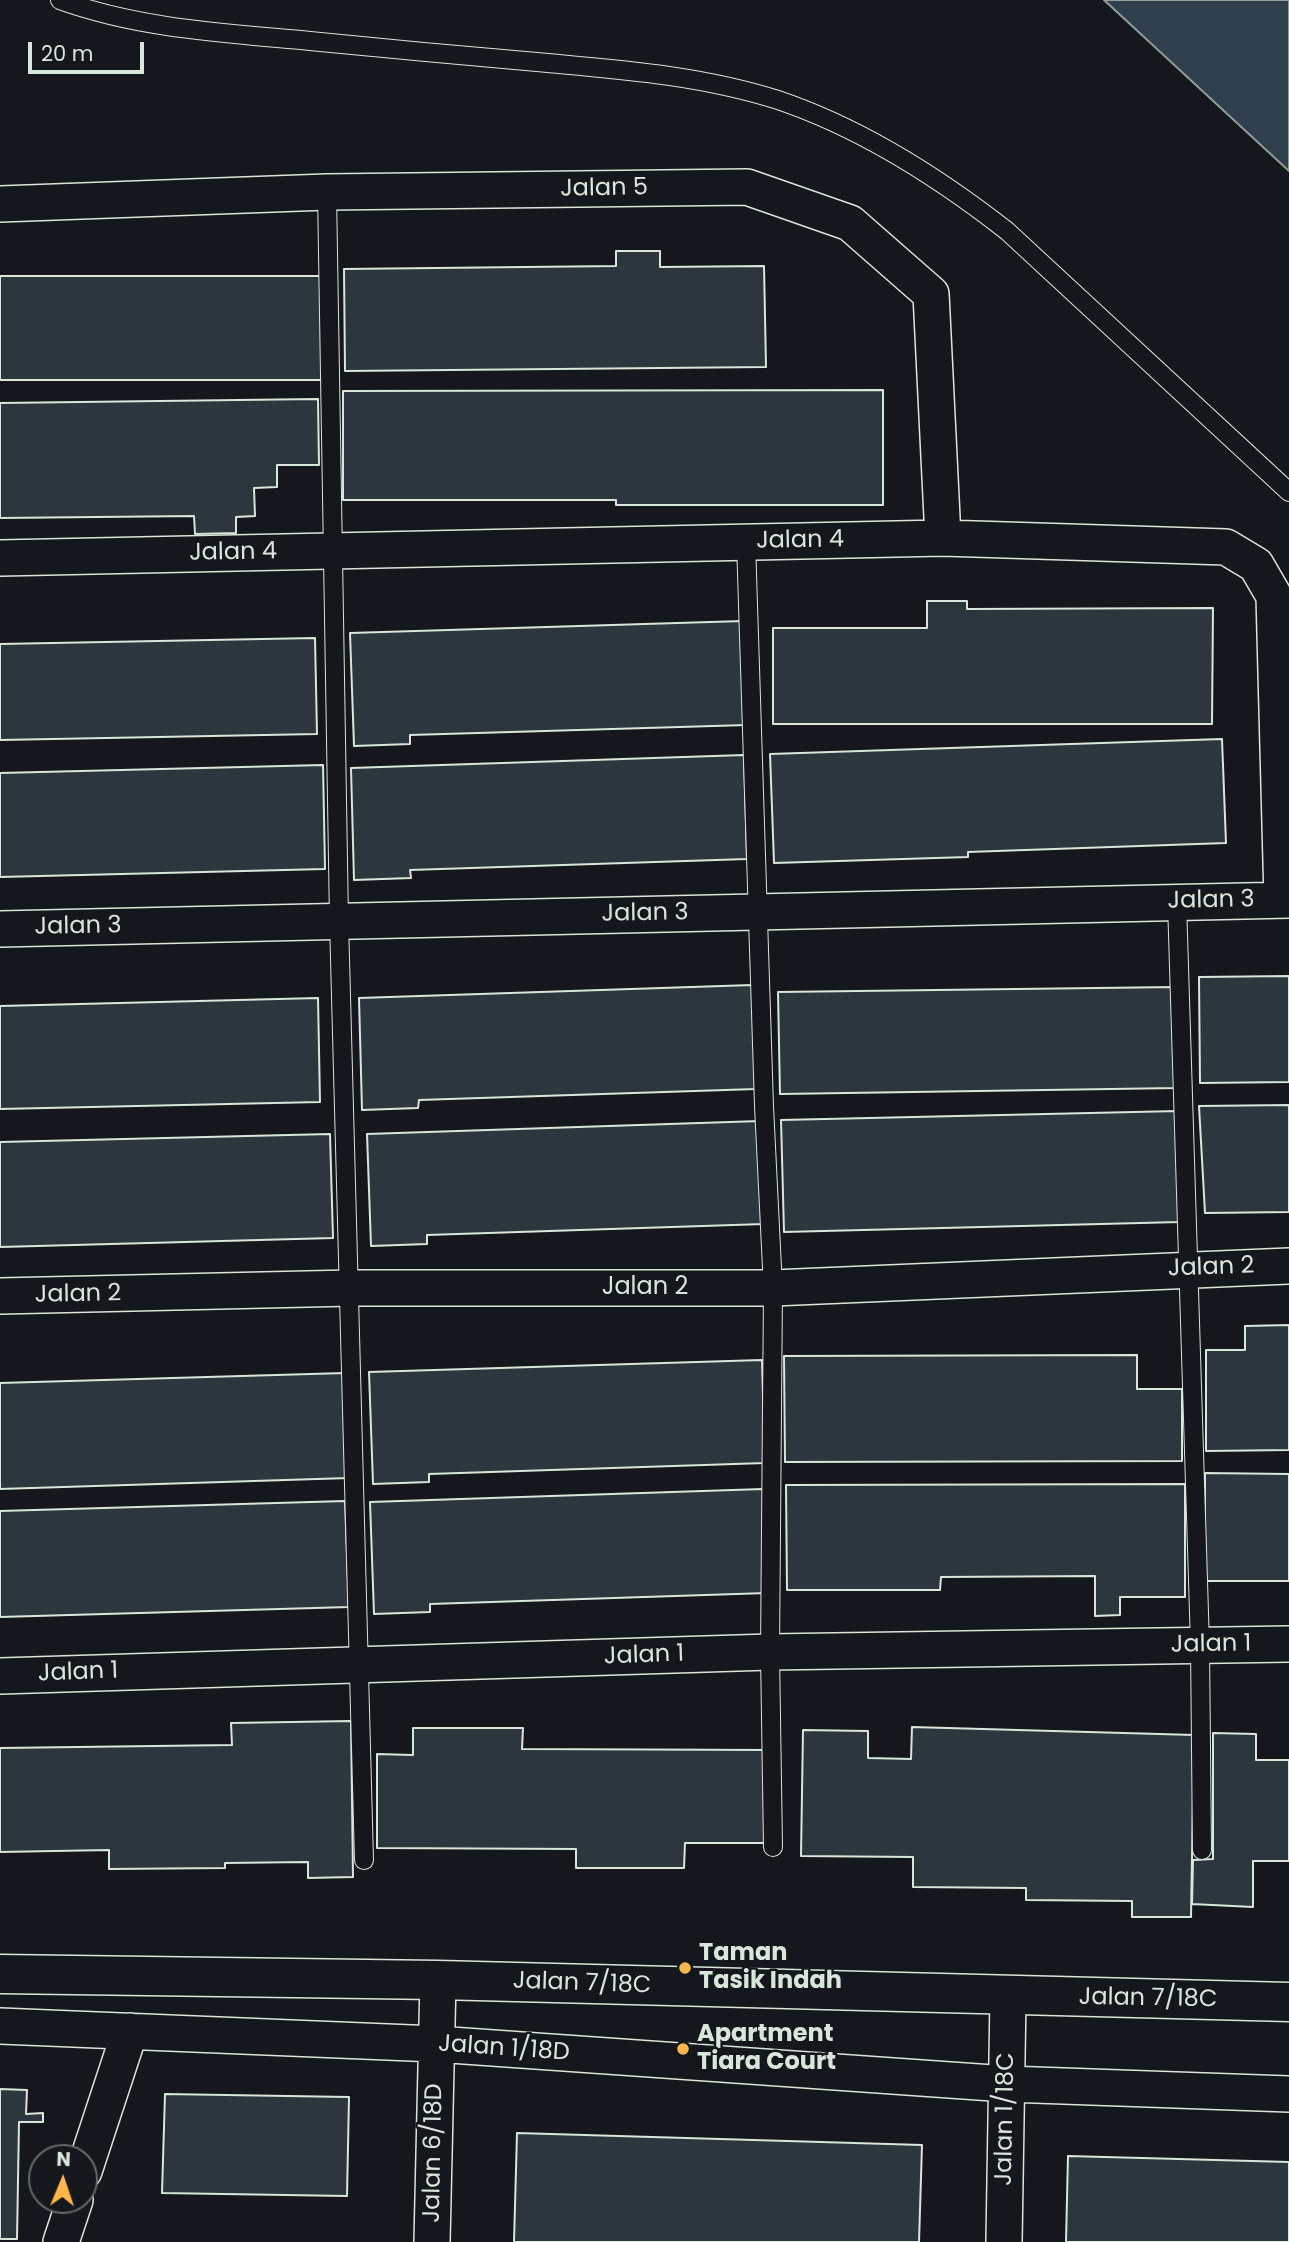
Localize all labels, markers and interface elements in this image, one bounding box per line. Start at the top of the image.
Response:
scale bar [32,28,147,72]
text: 20 m [41,39,94,68]
street label: Jalan 5 [560,174,648,204]
street label: Jalan 4 [756,526,844,556]
street label: Jalan 4 [189,538,277,568]
street label: Jalan 3 [1167,886,1255,916]
street label: Jalan 3 [601,899,689,929]
street label: Jalan 3 [34,912,122,942]
street label: Jalan 2 [1167,1252,1255,1284]
street label: Jalan 2 [602,1274,688,1302]
street label: Jalan 2 [34,1280,122,1310]
street label: Jalan 1 [1170,1630,1252,1660]
street label: Jalan 1 [603,1640,685,1672]
street label: Jalan 1 [37,1657,119,1689]
place label: Taman Tasik Indah [699,1940,842,1996]
marker: Taman Tasik Indah [677,1960,693,1976]
street label: Jalan 7/18C [512,1967,652,2001]
street label: Jalan 7/18C [1078,1983,1218,2015]
place label: Apartment Tiara Court [697,2021,836,2077]
street label: Jalan 1/18D [437,2030,571,2068]
marker: Apartment Tiara Court [675,2041,691,2057]
street label: Jalan 1/18C [990,2052,1022,2186]
street label: Jalan 6/18D [418,2083,450,2223]
north arrow [28,2144,98,2214]
text: N [56,2146,71,2173]

